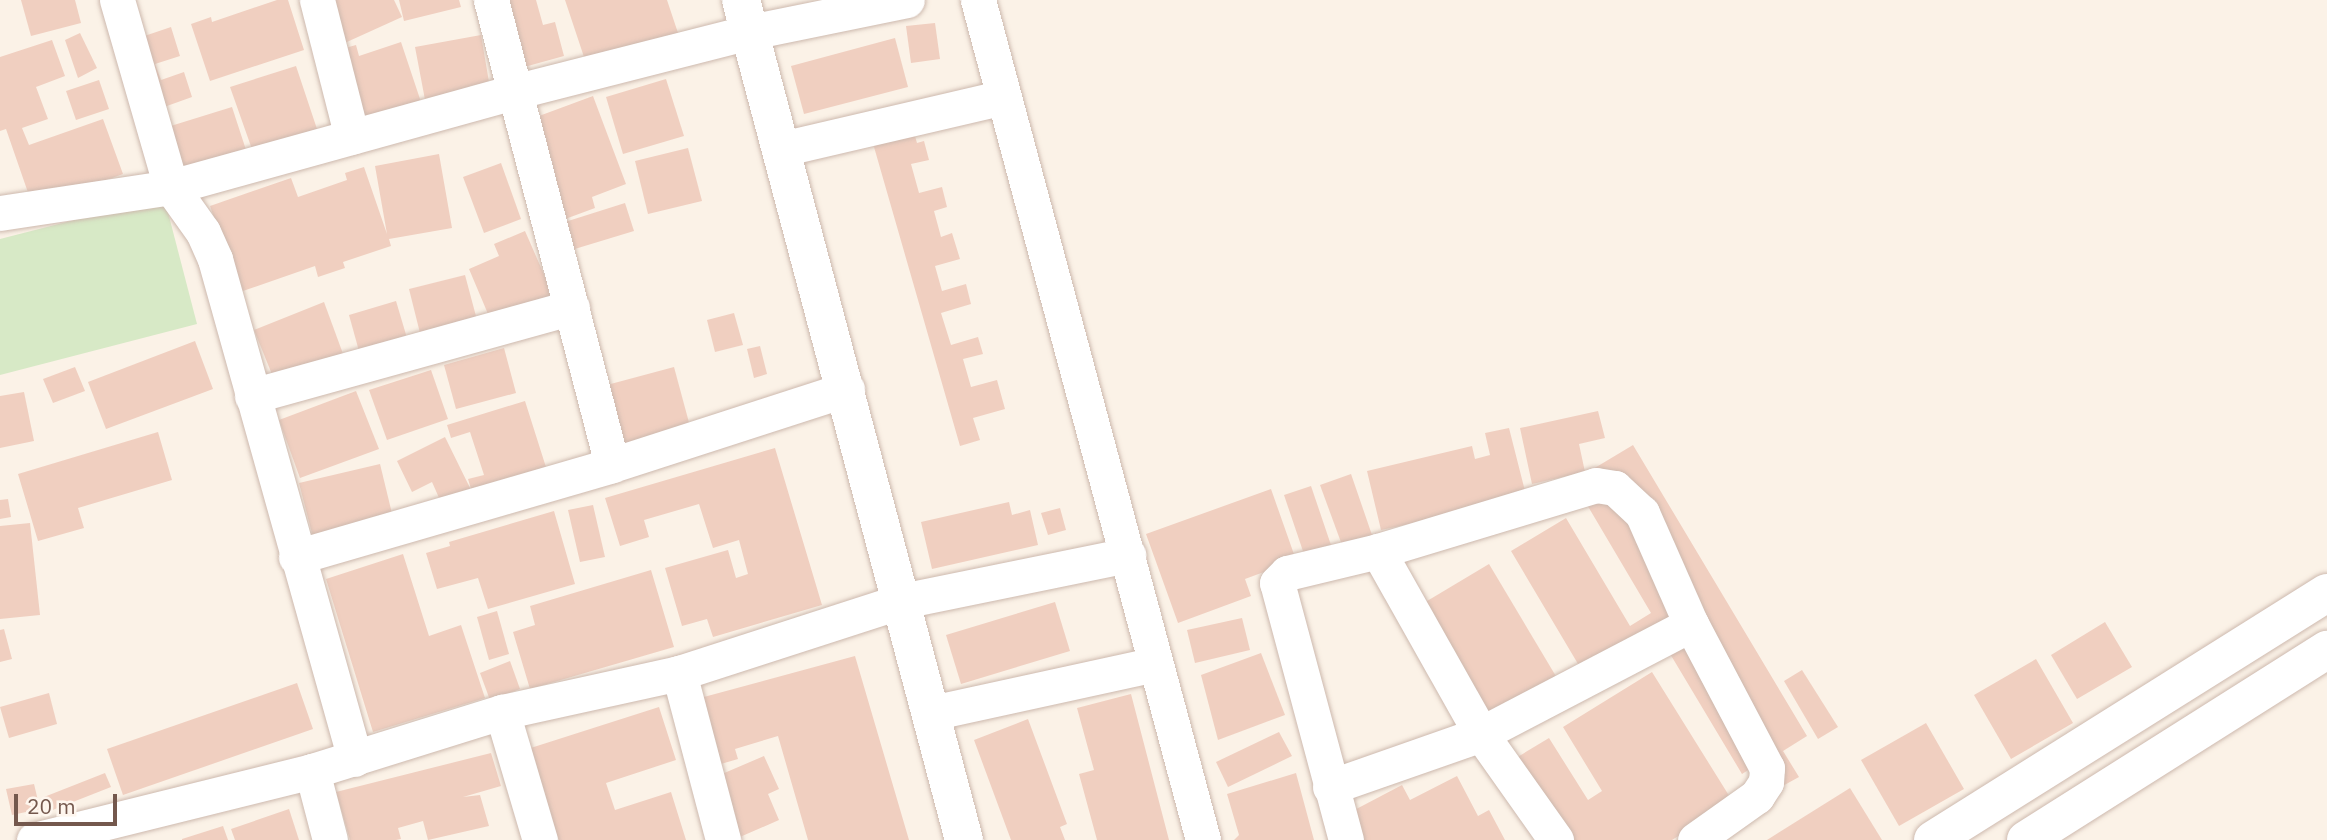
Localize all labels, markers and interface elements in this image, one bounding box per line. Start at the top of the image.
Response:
scale bar [18,780,121,824]
text: 20 m [27,792,76,820]

